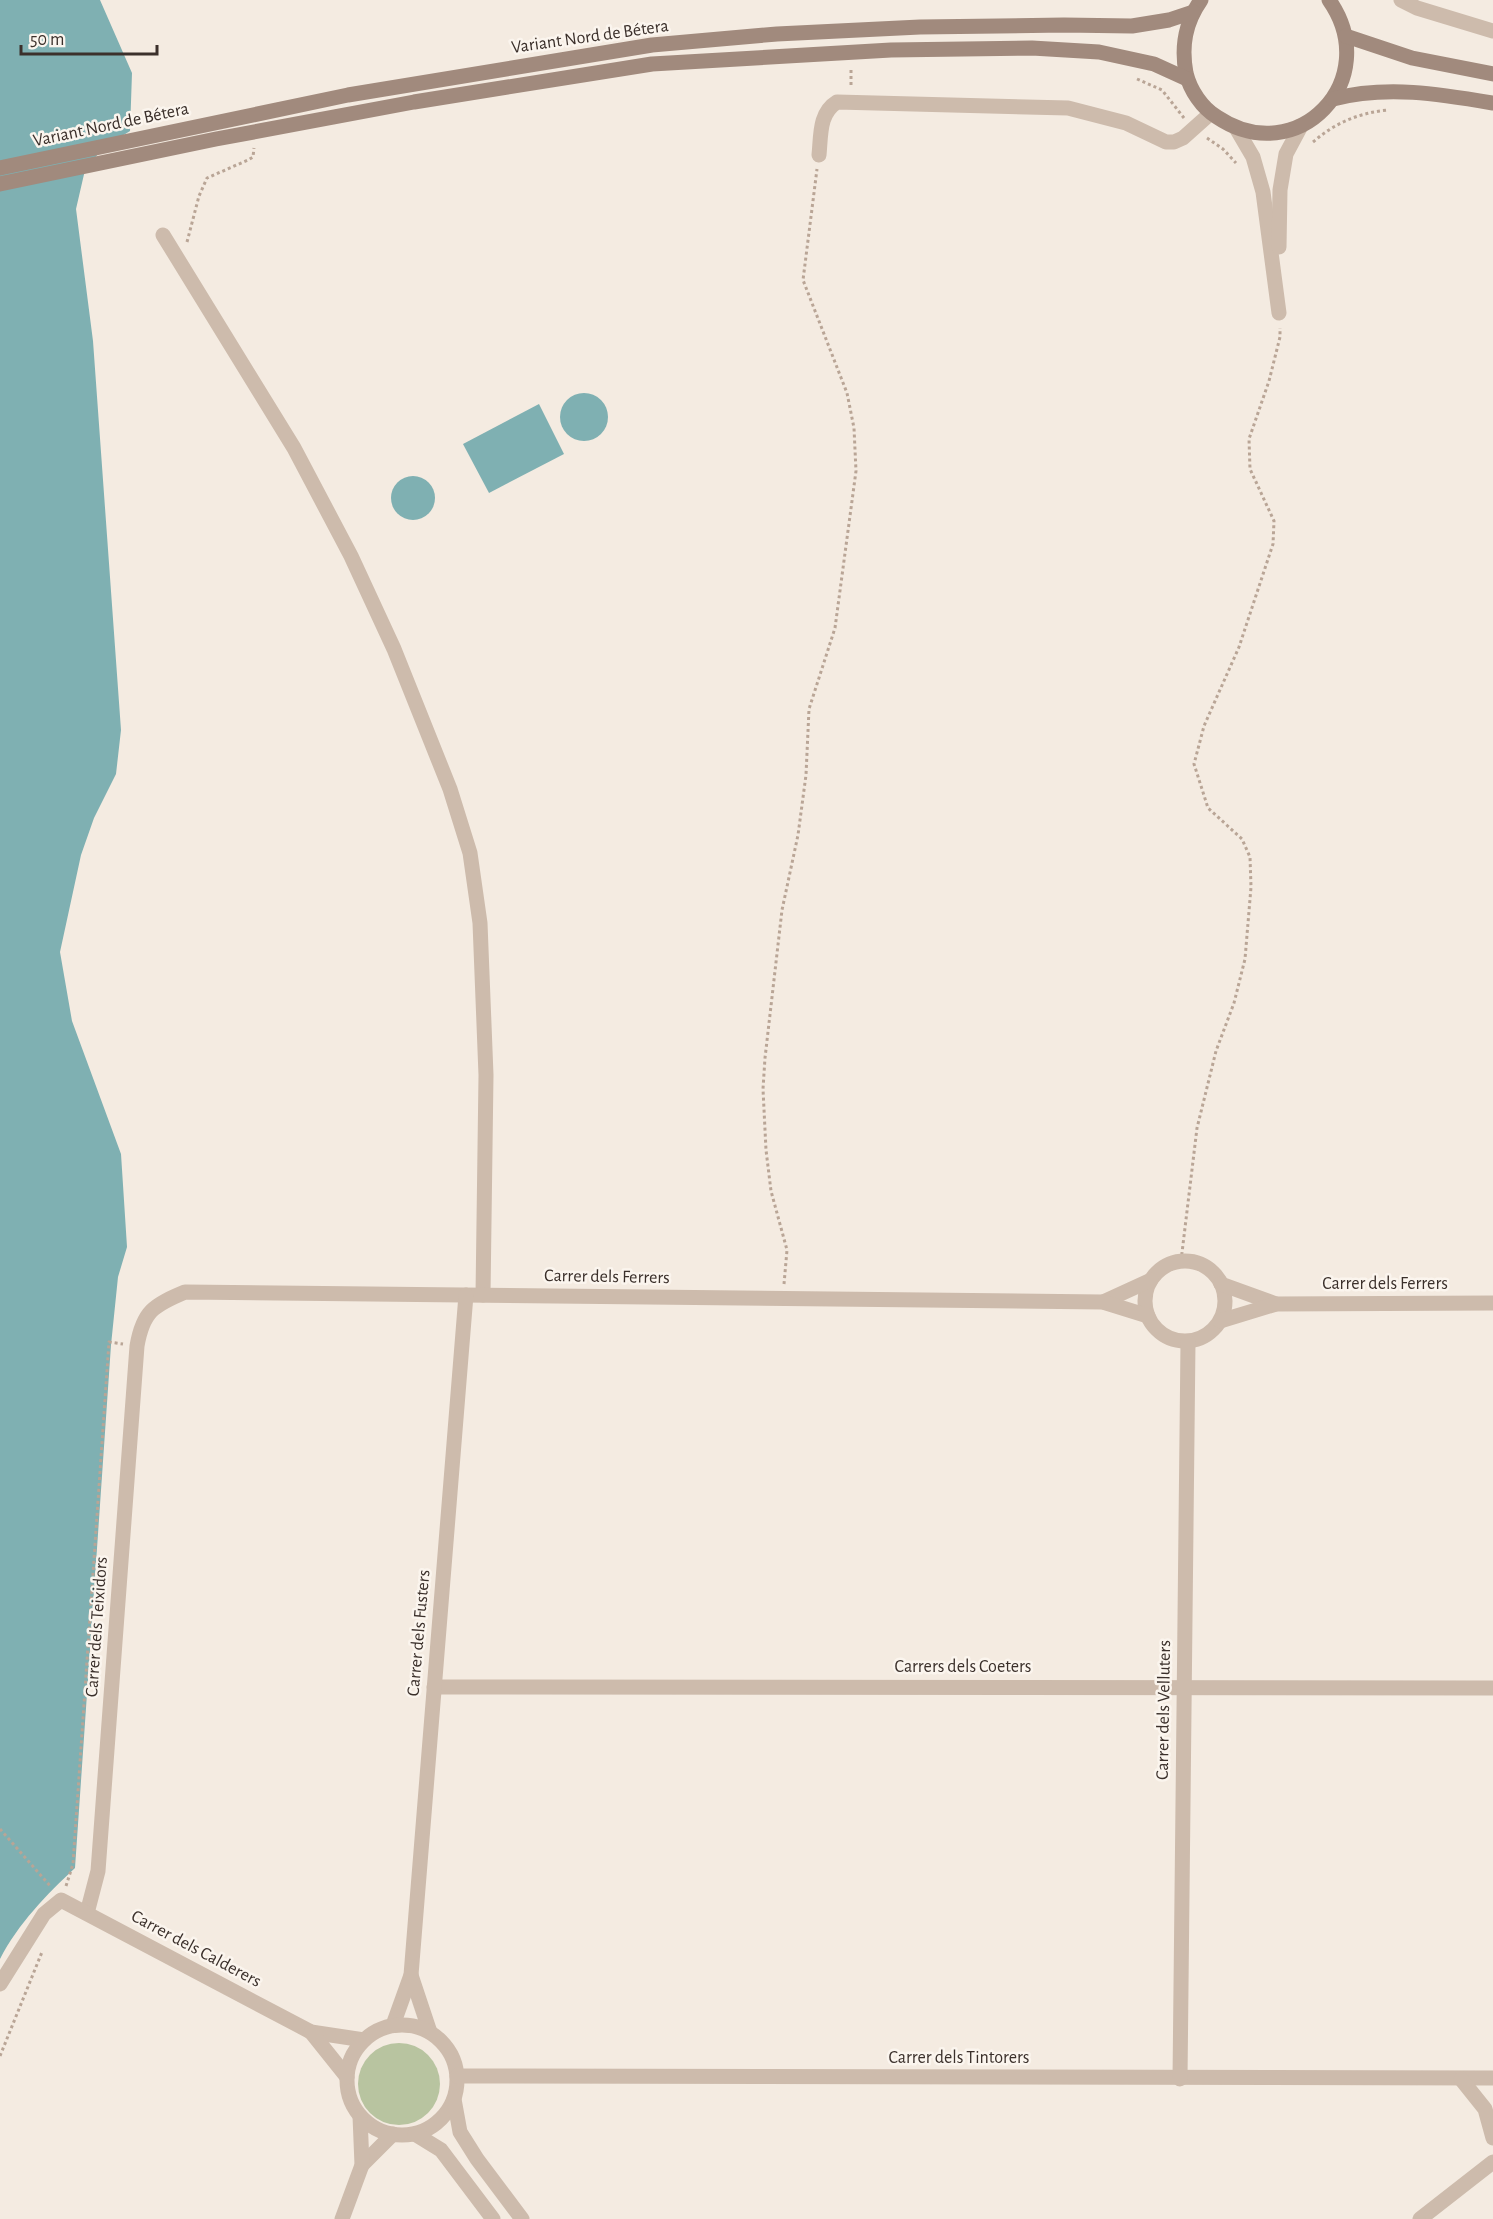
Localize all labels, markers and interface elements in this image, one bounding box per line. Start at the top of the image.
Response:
street label: Variant Nord de Bétera [510,17,670,57]
scale bar [21,18,158,56]
text: 50 m [30,31,64,49]
street label: Variant Nord de Bétera [32,100,190,150]
street label: Carrer dels Ferrers [544,1267,670,1287]
street label: Carrer dels Ferrers [1322,1275,1448,1293]
street label: Carrer dels Teixidors [83,1556,111,1698]
street label: Carrer dels Fusters [405,1569,433,1697]
street label: Carrer dels Velluters [1154,1640,1174,1780]
street label: Carrers dels Coeters [895,1658,1031,1676]
street label: Carrer dels Calderers [128,1907,264,1991]
street label: Carrer dels Tintorers [888,2049,1030,2067]

